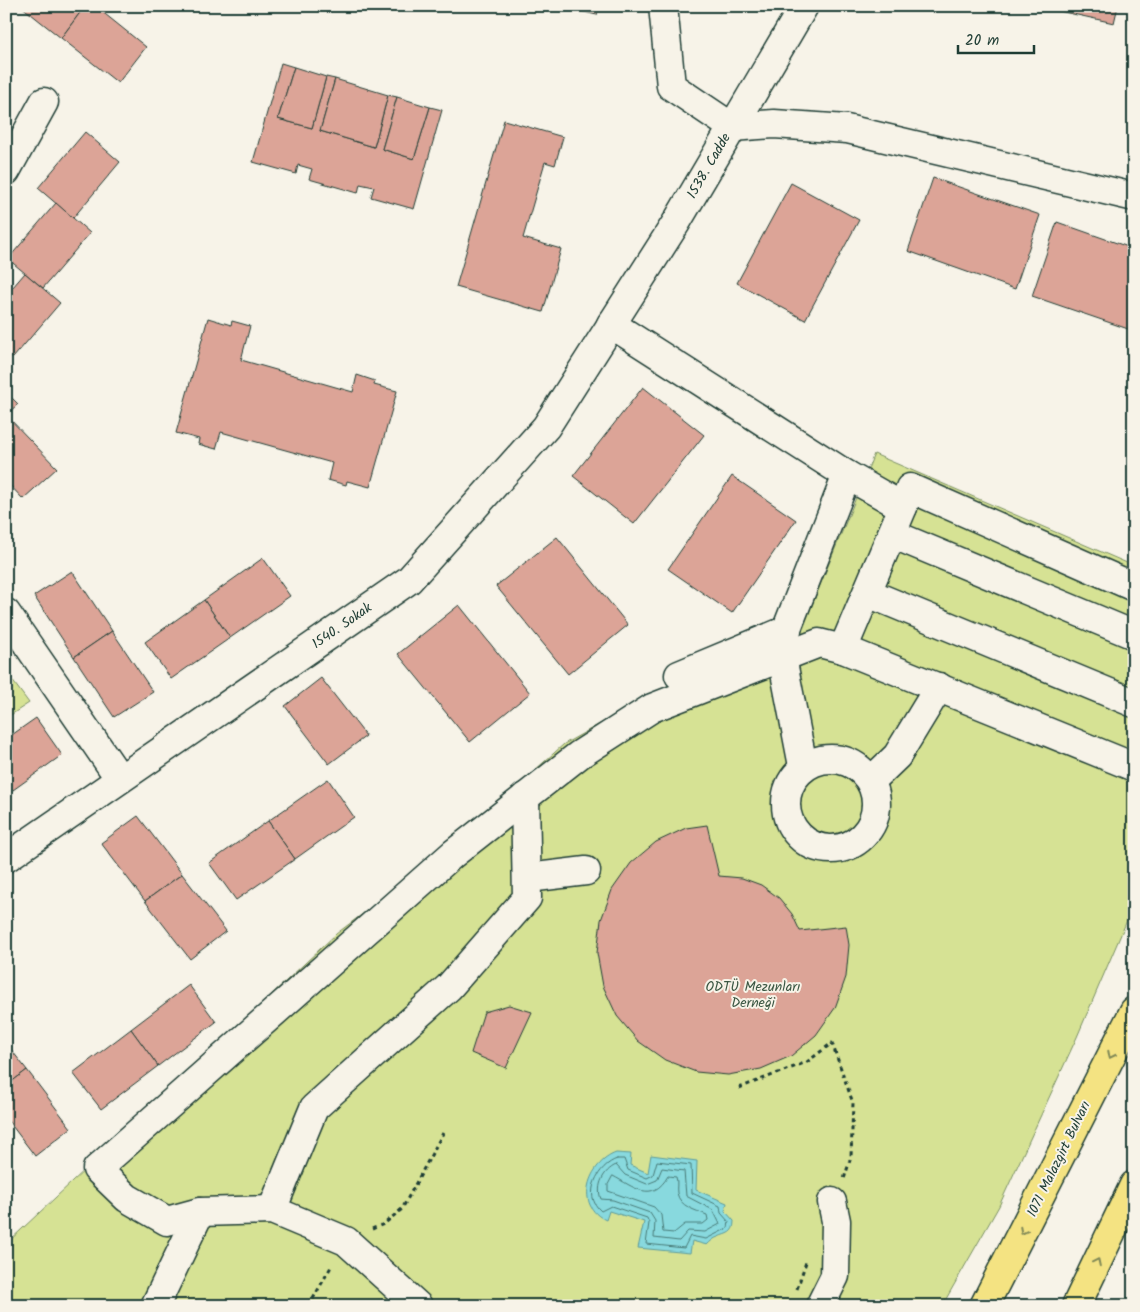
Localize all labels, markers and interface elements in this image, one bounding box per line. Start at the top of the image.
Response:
scale bar [958,22,1034,54]
text: 20 m [965,29,999,53]
street label: 1538. Cadde [681,129,737,203]
street label: 1540. Sokak [307,597,377,655]
park label: ODTÜ Mezunları Derneği [706,976,801,1014]
one-way arrow [1107,1050,1117,1059]
street label: 1071 Malazgirt Bulvarı [1021,1097,1097,1221]
one-way arrow [1019,1226,1029,1235]
one-way arrow [1091,1258,1101,1267]

